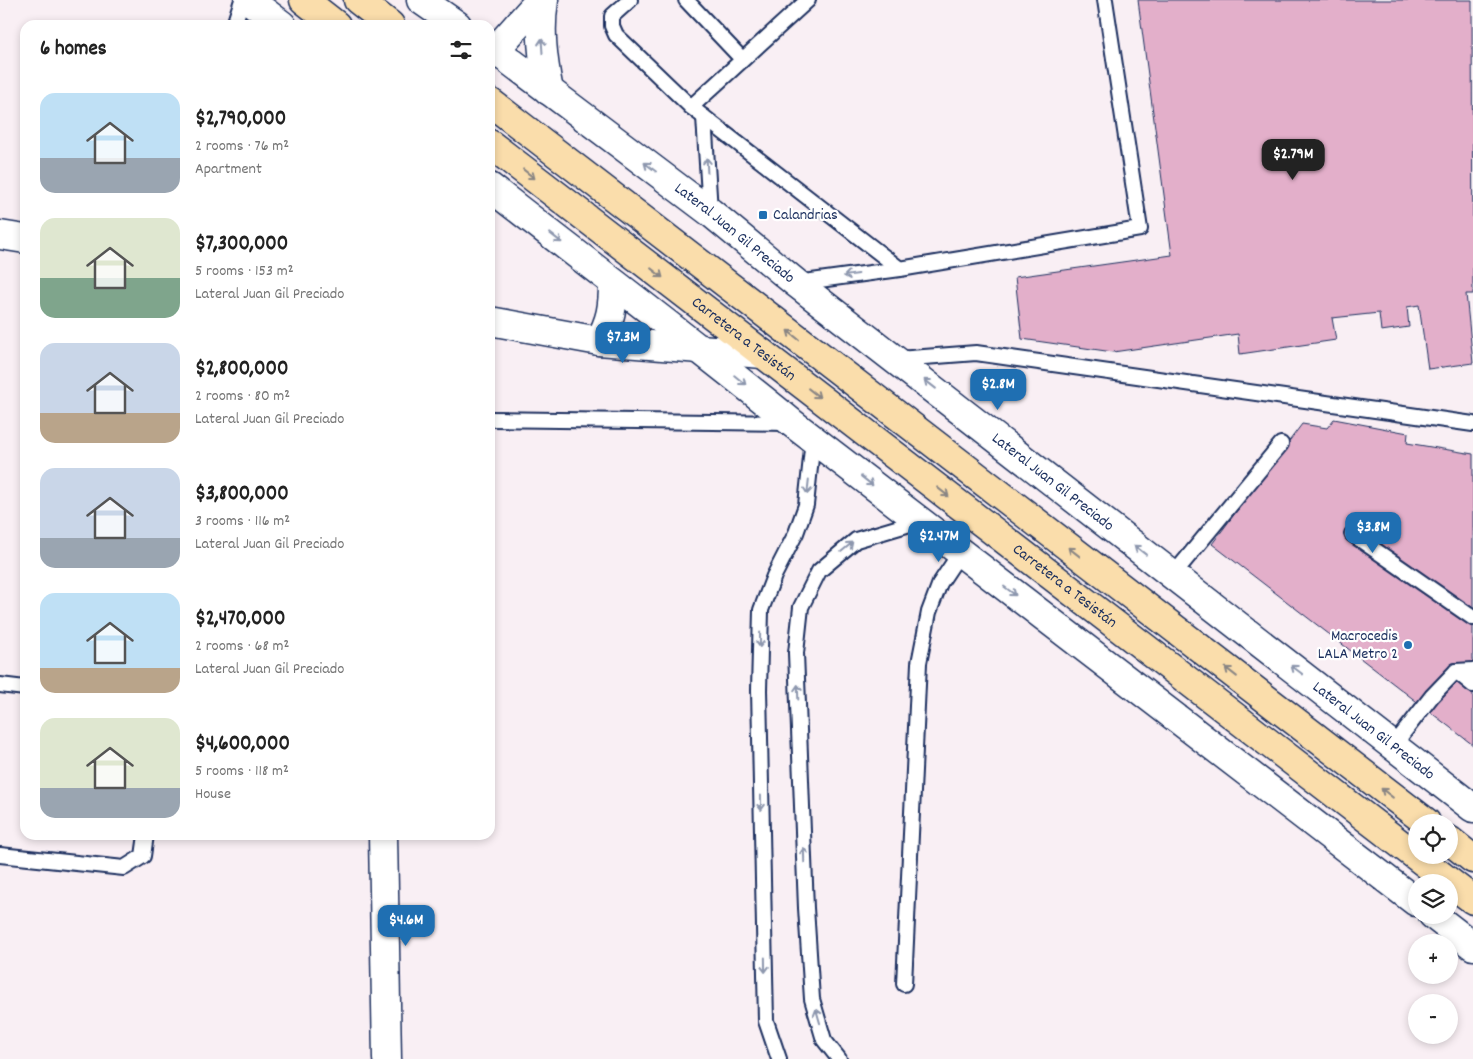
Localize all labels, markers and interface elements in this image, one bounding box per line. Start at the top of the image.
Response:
text: 6 homes [40,35,107,65]
icon: filters [447,36,475,64]
one-way arrow [537,38,546,54]
text: $2,790,000 [195,105,286,135]
icon: home [80,113,140,173]
text: 2 rooms · 76 m² [195,135,289,158]
pin: $2.79M [1252,138,1334,181]
text: $2.79M [1273,143,1313,166]
one-way arrow [702,157,711,173]
text: Apartment [195,158,262,181]
one-way arrow [643,161,656,172]
one-way arrow [522,169,536,179]
street label: Lateral Juan Gil Preciado [669,177,800,289]
place label: Calandrias [773,204,838,227]
marker: Calandrias [757,209,769,221]
text: $7,300,000 [195,230,288,260]
one-way arrow [549,233,562,244]
icon: home [80,238,140,298]
text: 5 rooms · 153 m² [195,260,293,283]
one-way arrow [651,267,664,278]
one-way arrow [844,270,860,280]
text: Lateral Juan Gil Preciado [195,283,344,306]
street label: Carretera a Tesistán [686,291,801,387]
pin: $7.3M [588,322,658,364]
text: $7.3M [606,326,640,349]
one-way arrow [787,330,800,341]
text: $2,800,000 [195,355,288,385]
icon: home [80,363,140,423]
pin: $2.8M [963,368,1033,411]
text: $2.8M [981,373,1015,396]
one-way arrow [733,375,746,386]
one-way arrow [924,379,937,390]
text: 2 rooms · 80 m² [195,385,290,408]
one-way arrow [807,388,820,399]
text: Lateral Juan Gil Preciado [195,408,344,431]
street label: Lateral Juan Gil Preciado [987,427,1119,537]
one-way arrow [860,476,874,486]
one-way arrow [803,479,813,495]
text: $3,800,000 [195,480,289,510]
one-way arrow [936,487,949,498]
icon: home [80,488,140,548]
text: 3 rooms · 116 m² [195,510,290,533]
pin: $3.8M [1338,512,1408,554]
text: $3.8M [1356,516,1390,539]
pin: $2.47M [898,520,980,563]
text: $2.47M [919,525,959,548]
text: Lateral Juan Gil Preciado [195,533,344,556]
street label: Carretera a Tesistán [1007,538,1122,634]
one-way arrow [841,542,854,553]
one-way arrow [1134,544,1147,555]
one-way arrow [1067,547,1081,557]
one-way arrow [1003,585,1016,596]
text: $2,470,000 [195,605,285,635]
icon: home [80,613,140,673]
place label: Macrocedis LALA Metro 2 [1318,625,1398,666]
one-way arrow [755,632,765,648]
text: 2 rooms · 68 m² [195,635,289,658]
marker: Macrocedis LALA Metro 2 [1402,639,1414,651]
text: Lateral Juan Gil Preciado [195,658,344,681]
one-way arrow [1290,665,1303,676]
one-way arrow [1225,667,1238,678]
street label: Lateral Juan Gil Preciado [1307,676,1440,786]
one-way arrow [793,685,802,701]
text: $4,600,000 [195,730,290,760]
icon: home [80,738,140,798]
text: 5 rooms · 118 m² [195,760,289,783]
text: House [195,783,231,806]
one-way arrow [1381,787,1394,798]
one-way arrow [756,794,766,811]
map controls [1408,814,1458,1044]
button: locate [1408,814,1458,864]
one-way arrow [799,847,808,863]
button: layers [1408,874,1458,924]
pin: $4.6M [371,904,441,947]
text: $4.6M [389,909,423,932]
button: + [1408,934,1458,984]
one-way arrow [760,956,770,973]
button: − [1408,994,1458,1044]
one-way arrow [812,1009,822,1025]

